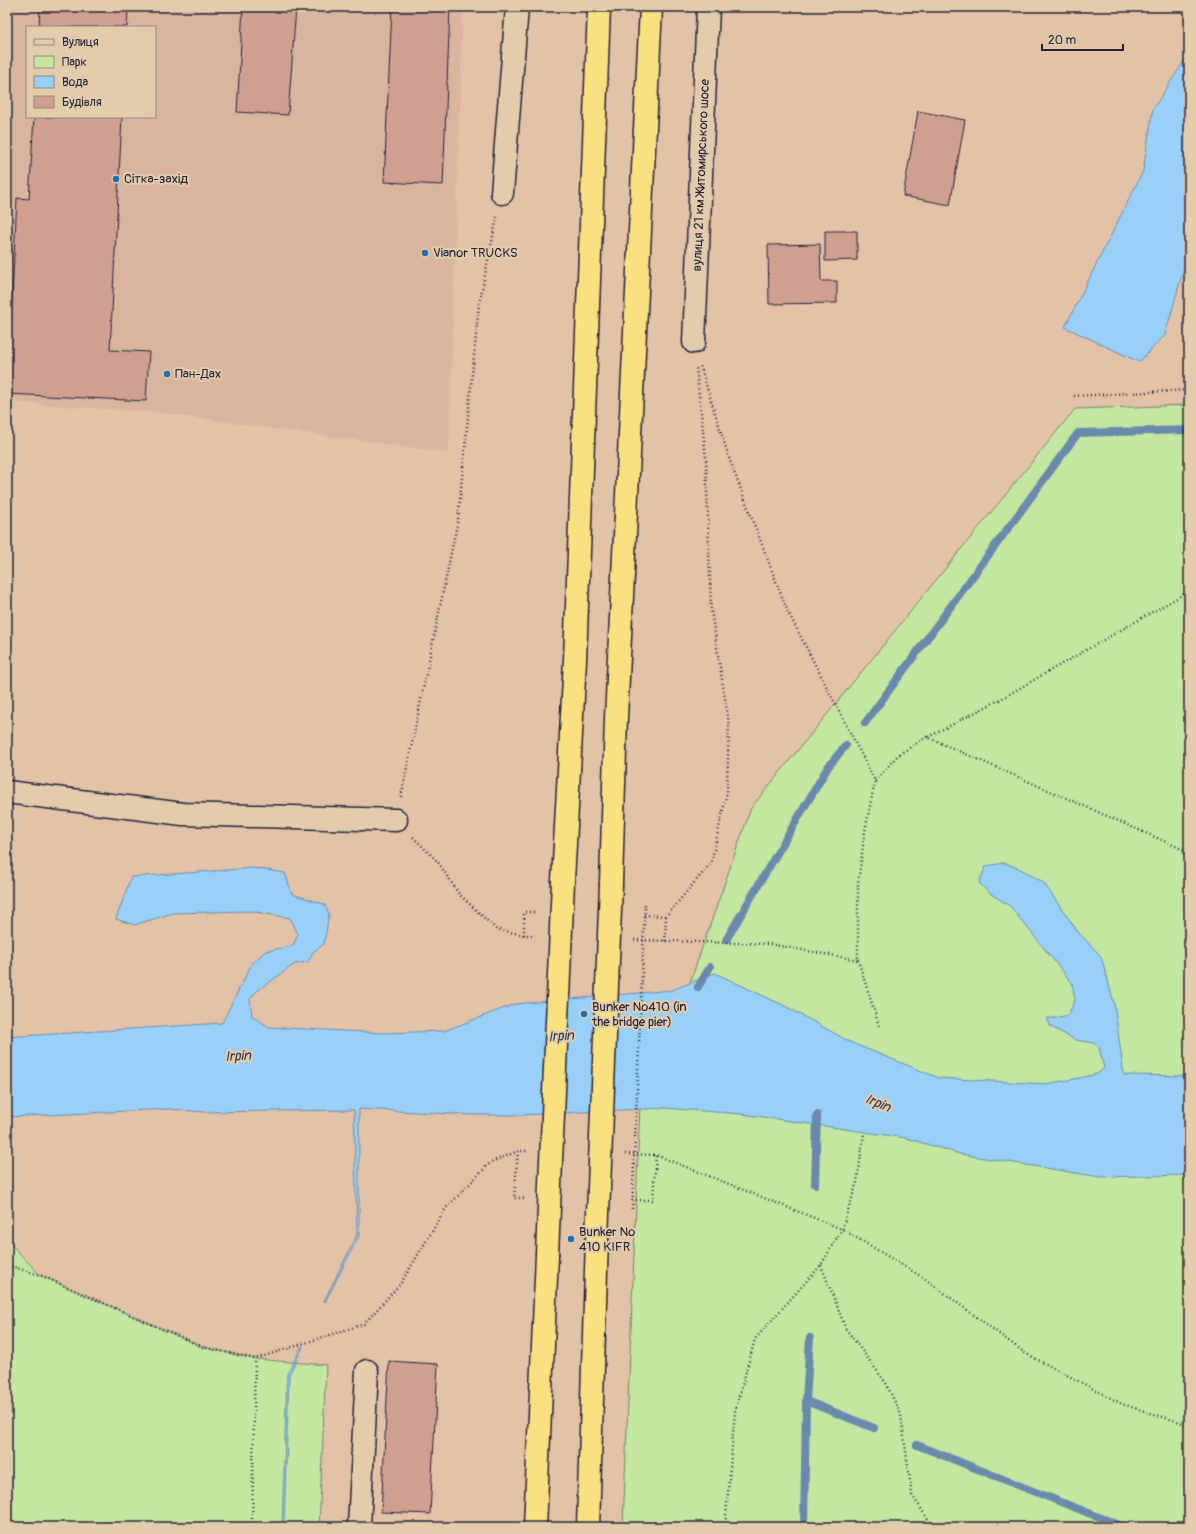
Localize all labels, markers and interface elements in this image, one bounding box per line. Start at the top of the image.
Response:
legend [26,26,156,118]
scale bar [1042,26,1123,52]
text: 20 m [1048,33,1077,48]
text: Вулиця [62,35,99,50]
text: Парк [62,55,87,70]
text: Вода [62,75,88,90]
street label: вулиця 21 км Житомирського шосе [689,78,713,272]
text: Будівля [62,95,102,110]
place label: Сітка-захід [124,171,188,187]
marker: Сітка-захід [111,174,121,184]
place label: Vianor TRUCKS [433,245,518,261]
marker: Vianor TRUCKS [420,248,430,258]
place label: Пан-Дах [175,366,221,382]
marker: Пан-Дах [162,369,172,379]
place label: Bunker №410 (in the bridge pier) [591,999,687,1030]
marker: Bunker №410 (in the bridge pier) [579,1009,589,1019]
water label: Irpin [548,1027,576,1045]
water label: Irpin [225,1047,252,1065]
water label: Irpin [863,1090,894,1116]
place label: Bunker No 410 KIFR [579,1224,635,1255]
marker: Bunker No 410 KIFR [566,1234,576,1244]

